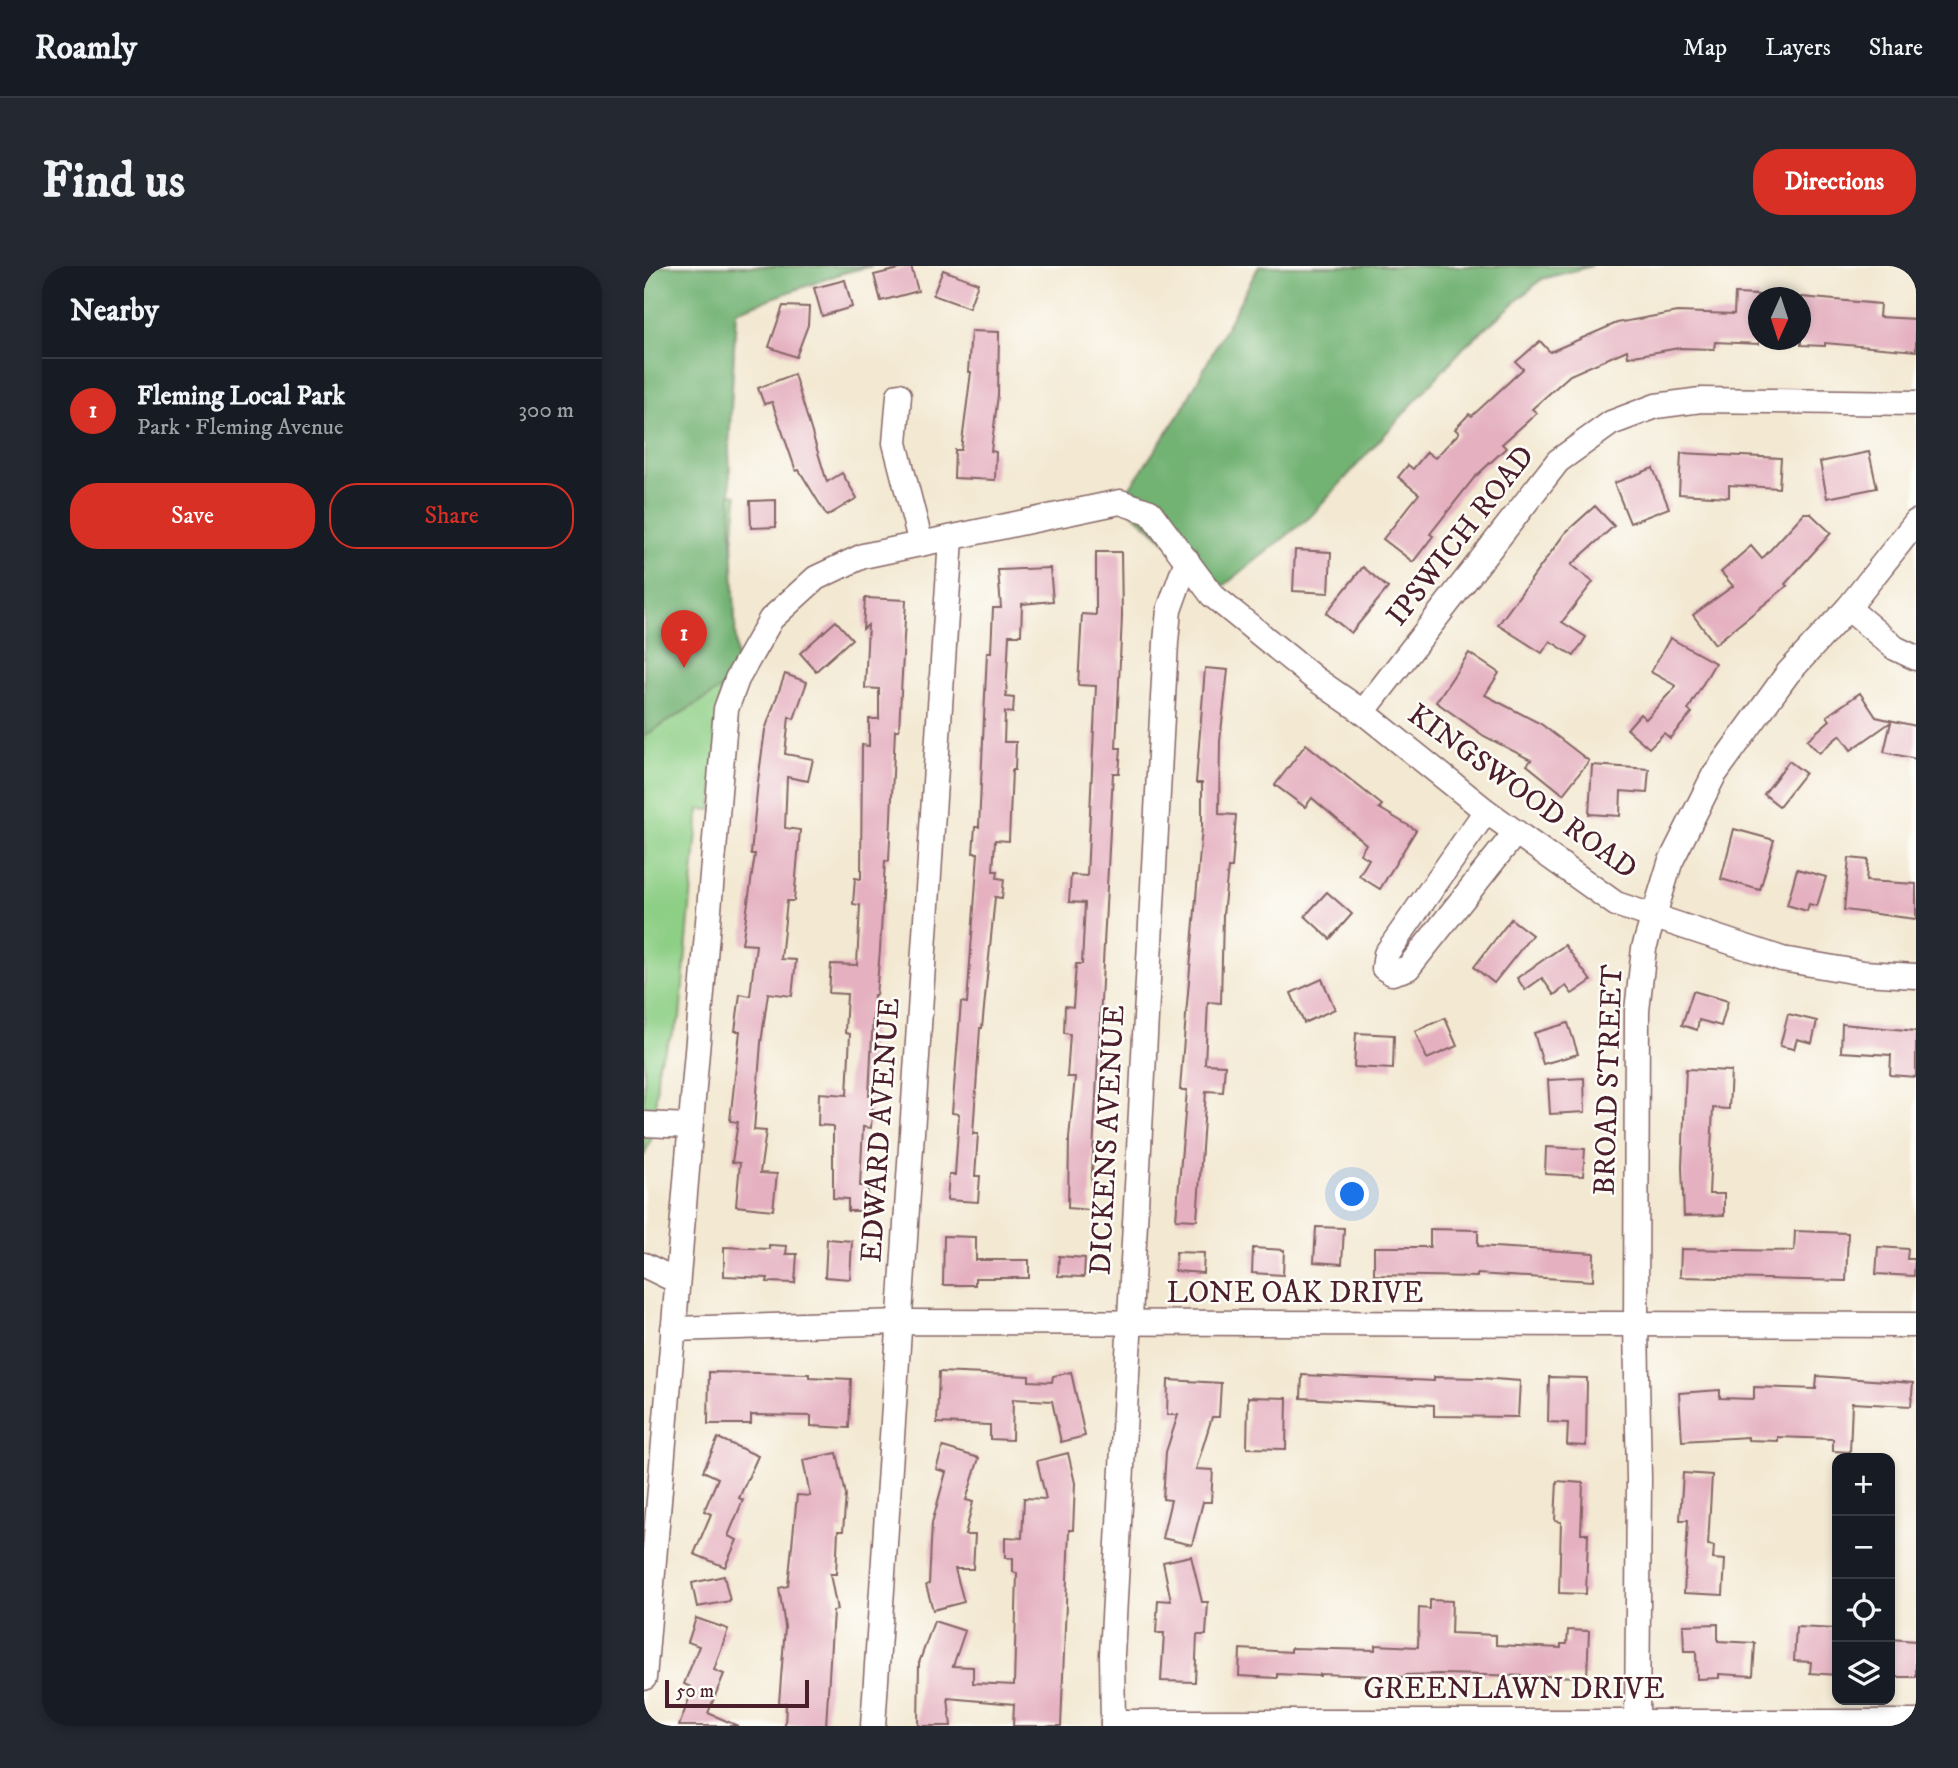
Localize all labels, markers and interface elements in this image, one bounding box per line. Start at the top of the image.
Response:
text: Roamly [35,28,137,69]
text: Map [1683,33,1727,63]
text: Layers [1765,33,1831,63]
text: Share [1869,33,1923,63]
button: Directions [1753,149,1916,215]
text: Find us [42,151,185,213]
north arrow [1748,287,1811,350]
text: Nearby [70,293,159,330]
text: Fleming Local Park [137,380,345,413]
text: 1 [89,396,97,425]
text: 300 m [518,396,574,425]
text: Park · Fleming Avenue [137,413,343,442]
street label: IPSWICH ROAD [1379,438,1543,634]
button: Save [70,483,315,549]
button: Share [329,483,574,549]
pin: 1 [661,610,707,668]
street label: KINGSWOOD ROAD [1400,696,1644,888]
street label: BROAD STREET [1586,964,1632,1196]
street label: EDWARD AVENUE [853,996,909,1264]
street label: DICKENS AVENUE [1082,1004,1134,1276]
your location [1335,1177,1369,1211]
street label: LONE OAK DRIVE [1166,1275,1424,1312]
map controls [1832,1453,1895,1705]
button: + [1832,1453,1895,1516]
button: − [1832,1516,1895,1579]
button: locate [1832,1579,1895,1642]
button: layers [1832,1642,1895,1705]
street label: GREENLAWN DRIVE [1363,1671,1665,1708]
scale bar [665,1677,808,1709]
text: 50 m [676,1680,714,1703]

